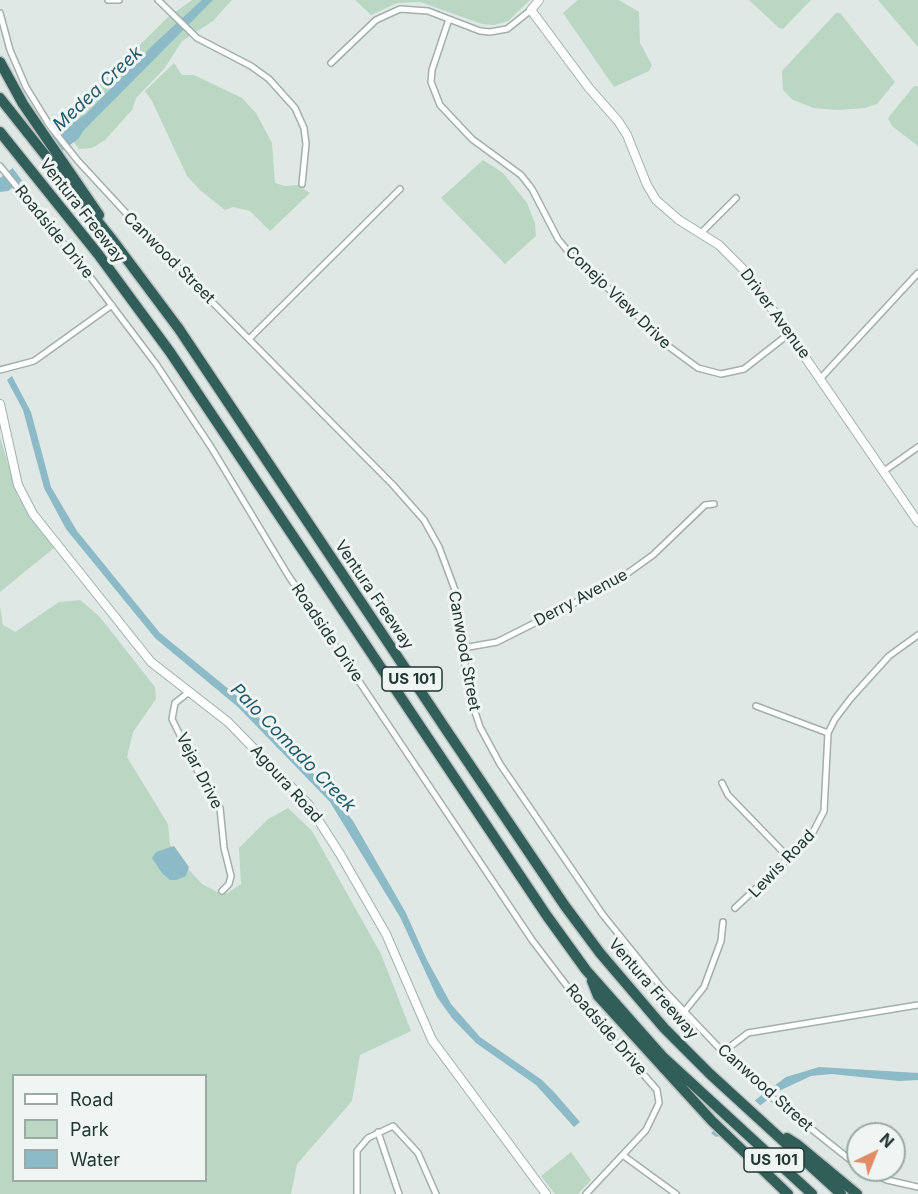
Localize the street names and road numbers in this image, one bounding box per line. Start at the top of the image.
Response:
street label: Ventura Freeway [35,155,129,267]
street label: Roadside Drive [11,182,97,282]
street label: Canwood Street [119,208,219,308]
street label: Conejo View Drive [561,243,675,353]
street label: Driver Avenue [736,265,814,363]
street label: Ventura Freeway [330,537,418,653]
street label: Derry Avenue [531,565,631,631]
street label: Roadside Drive [287,580,367,686]
street label: Canwood Street [444,589,484,713]
road number: US 101 [382,667,442,691]
street label: Vejar Drive [172,730,226,812]
street label: Agoura Road [246,741,326,827]
street label: Lewis Road [745,826,819,902]
street label: Ventura Freeway [604,935,702,1043]
street label: Roadside Drive [561,981,651,1079]
street label: Canwood Street [713,1040,817,1136]
road number: US 101 [744,1148,804,1172]

